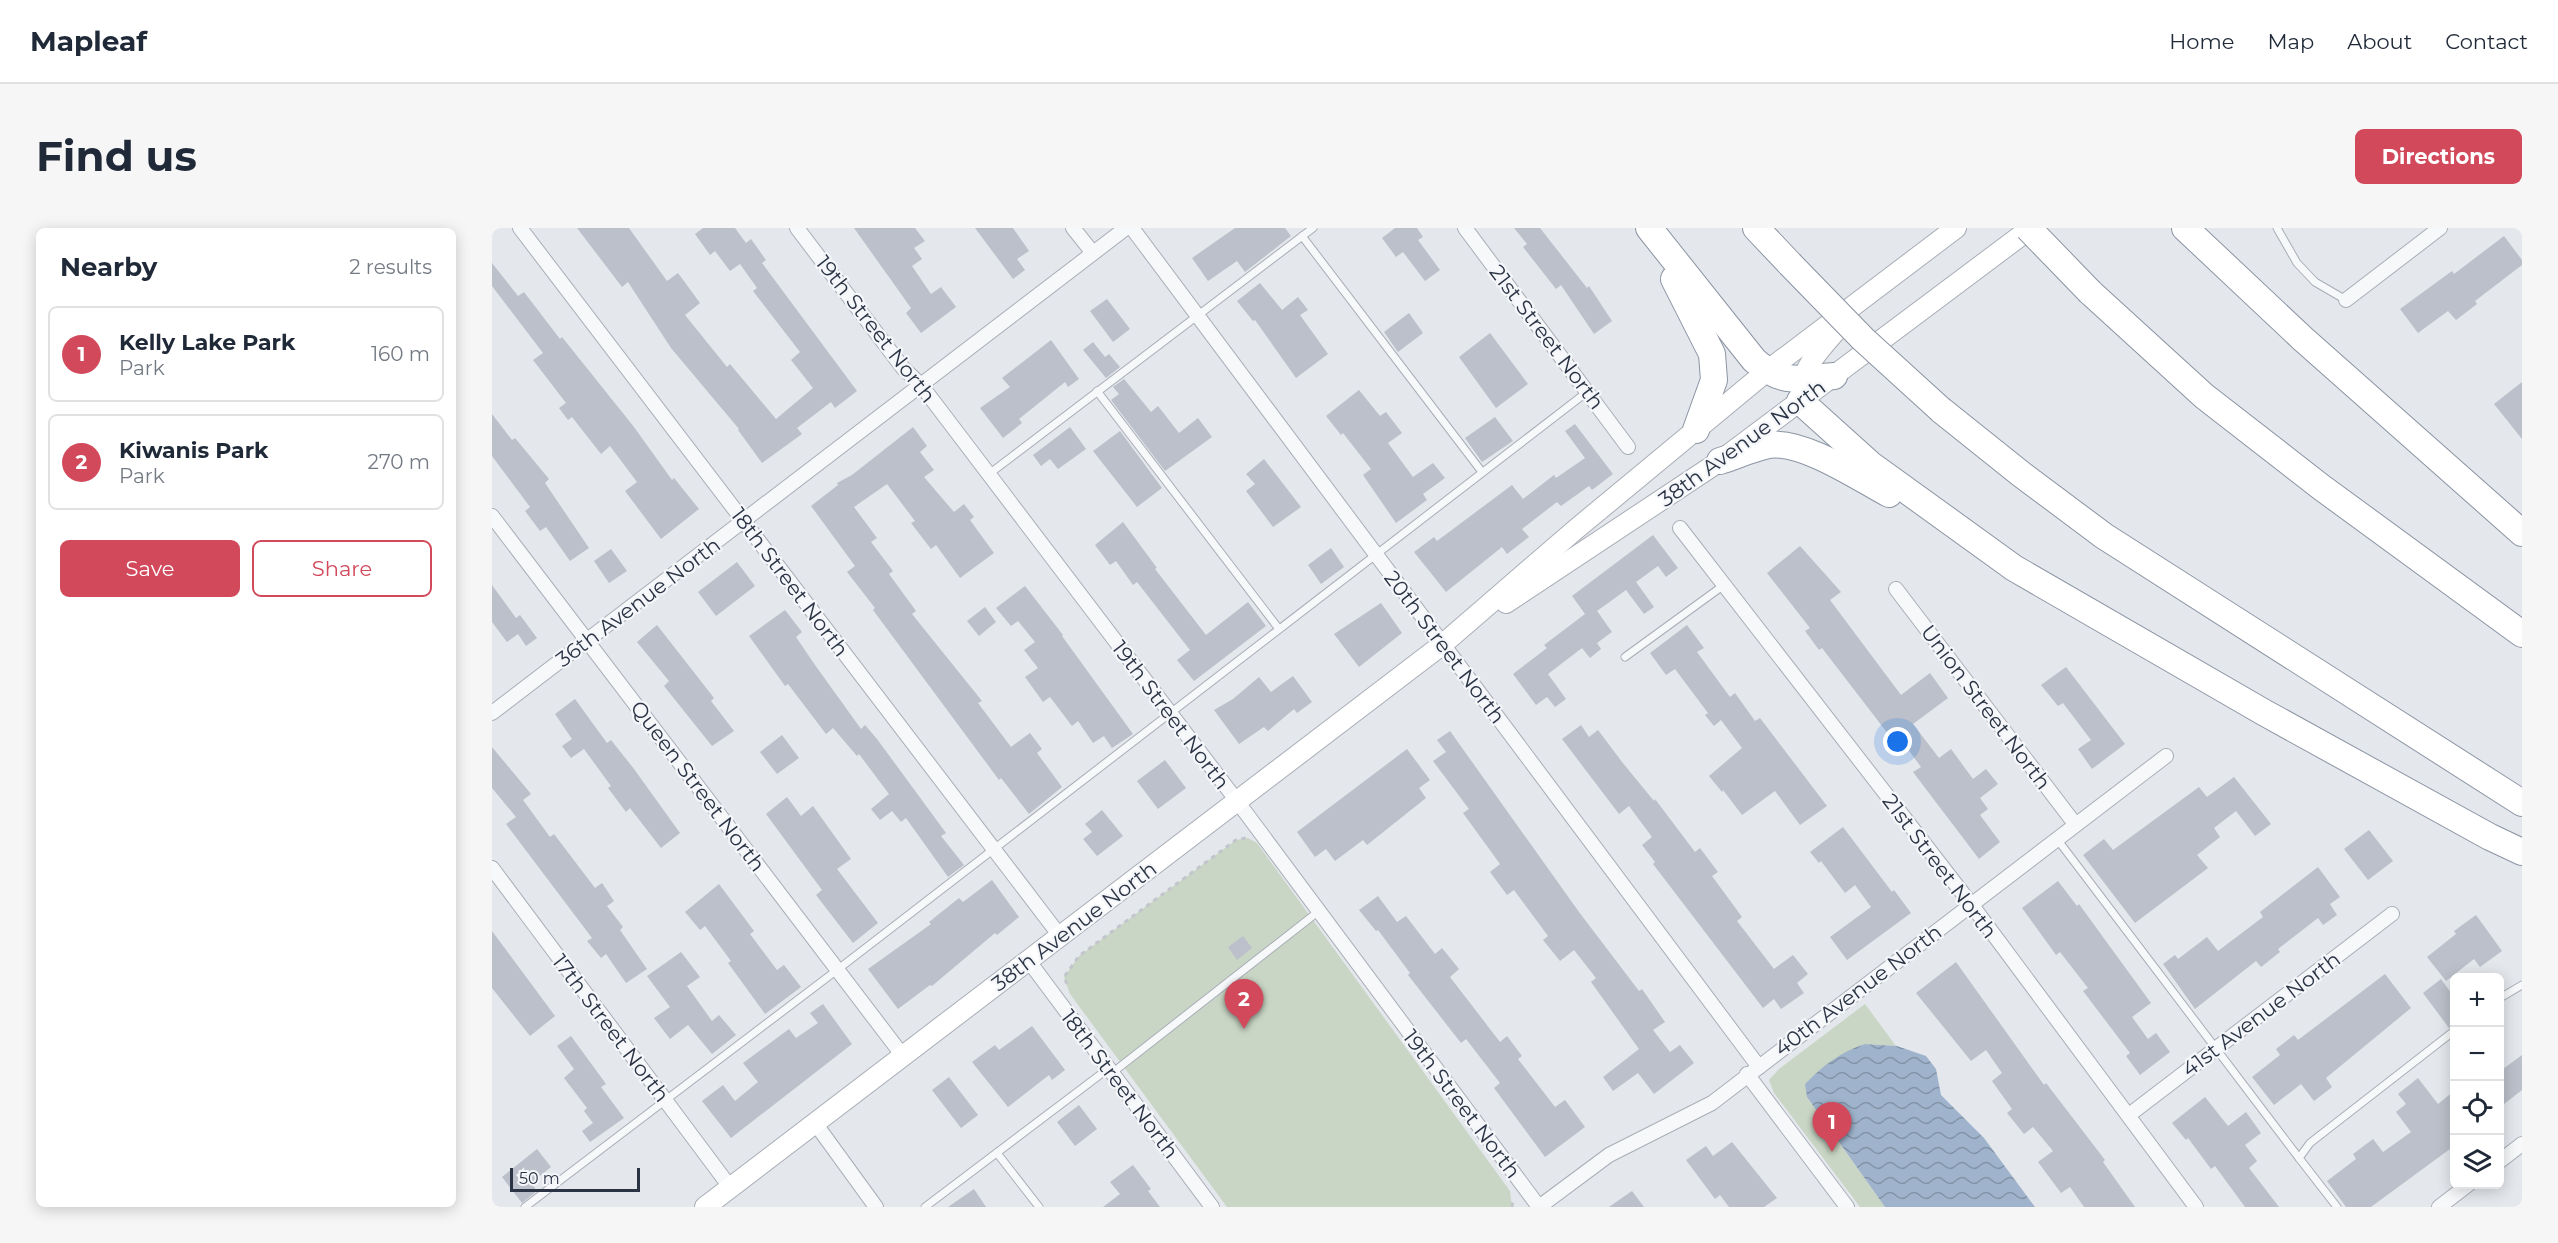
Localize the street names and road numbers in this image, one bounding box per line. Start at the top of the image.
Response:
street label: 19th Street North [811,251,941,407]
street label: 21st Street North [1485,260,1609,414]
street label: 38th Avenue North [1654,374,1830,512]
street label: 18th Street North [726,503,854,661]
street label: 36th Avenue North [551,532,725,672]
street label: 20th Street North [1379,566,1511,728]
street label: Union Street North [1916,620,2056,794]
street label: 19th Street North [1107,636,1235,794]
street label: Queen Street North [626,696,770,876]
street label: 21st Street North [1878,789,2002,943]
street label: 38th Avenue North [987,856,1161,996]
street label: 40th Avenue North [1770,919,1946,1061]
street label: 41st Avenue North [2177,946,2345,1082]
street label: 17th Street North [547,949,675,1107]
street label: 18th Street North [1056,1005,1184,1163]
street label: 19th Street North [1398,1025,1526,1183]

